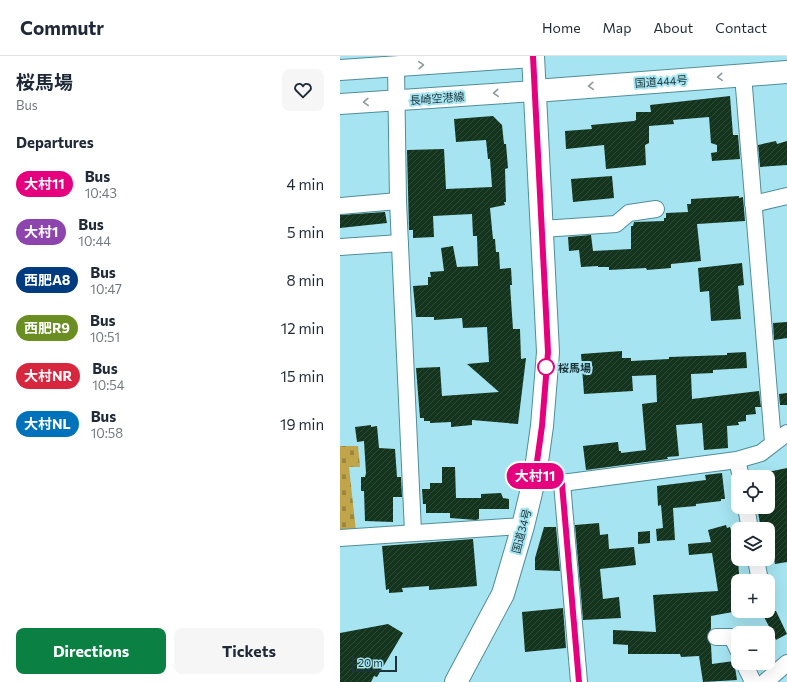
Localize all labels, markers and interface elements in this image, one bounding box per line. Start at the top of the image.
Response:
text: Commutr [20,16,104,39]
text: Home [542,19,581,36]
text: Map [603,19,631,36]
text: About [653,19,693,36]
text: Contact [715,19,767,36]
one-way arrow [418,61,424,70]
button: heart [282,69,324,111]
text: 桜馬場 [16,70,73,93]
one-way arrow [717,72,723,81]
street label: 国道444号 [634,73,688,89]
one-way arrow [588,82,594,91]
one-way arrow [493,89,499,98]
street label: 長崎空港線 [409,90,465,106]
text: Bus [16,97,38,113]
one-way arrow [363,98,369,106]
text: Departures [16,133,94,151]
text: Bus [85,167,110,185]
text: 大村11 [24,175,65,192]
text: 4 min [287,175,324,193]
text: 10:43 [85,185,117,201]
text: Bus [78,215,104,233]
text: 大村1 [24,223,58,240]
text: 5 min [287,223,324,241]
text: 10:44 [78,233,111,249]
text: Bus [90,263,116,281]
text: 西肥A8 [24,271,70,288]
text: 8 min [286,271,324,289]
text: 10:47 [90,281,122,297]
text: Bus [90,311,116,329]
text: 西肥R9 [24,319,70,336]
text: 12 min [281,319,324,337]
text: 10:51 [90,329,120,345]
marker: 桜馬場 [537,358,555,376]
text: Bus [92,359,118,377]
place label: 桜馬場 [558,361,591,374]
text: 大村NR [24,367,72,384]
text: 15 min [281,367,324,385]
text: 10:54 [92,377,125,393]
text: Bus [91,407,116,425]
text: 大村NL [24,415,71,432]
text: 19 min [280,415,324,433]
text: 10:58 [91,425,123,441]
line badge: 大村11 [507,463,563,489]
text: 大村11 [515,467,555,484]
map controls [731,470,775,670]
button: locate [731,470,775,514]
street label: 国道34号 [509,507,533,555]
button: layers [731,522,775,566]
button: + [731,574,775,618]
button: − [731,626,775,670]
button: Directions [16,628,166,674]
button: Tickets [174,628,324,674]
scale bar [352,654,397,673]
text: 20 m [358,656,383,669]

